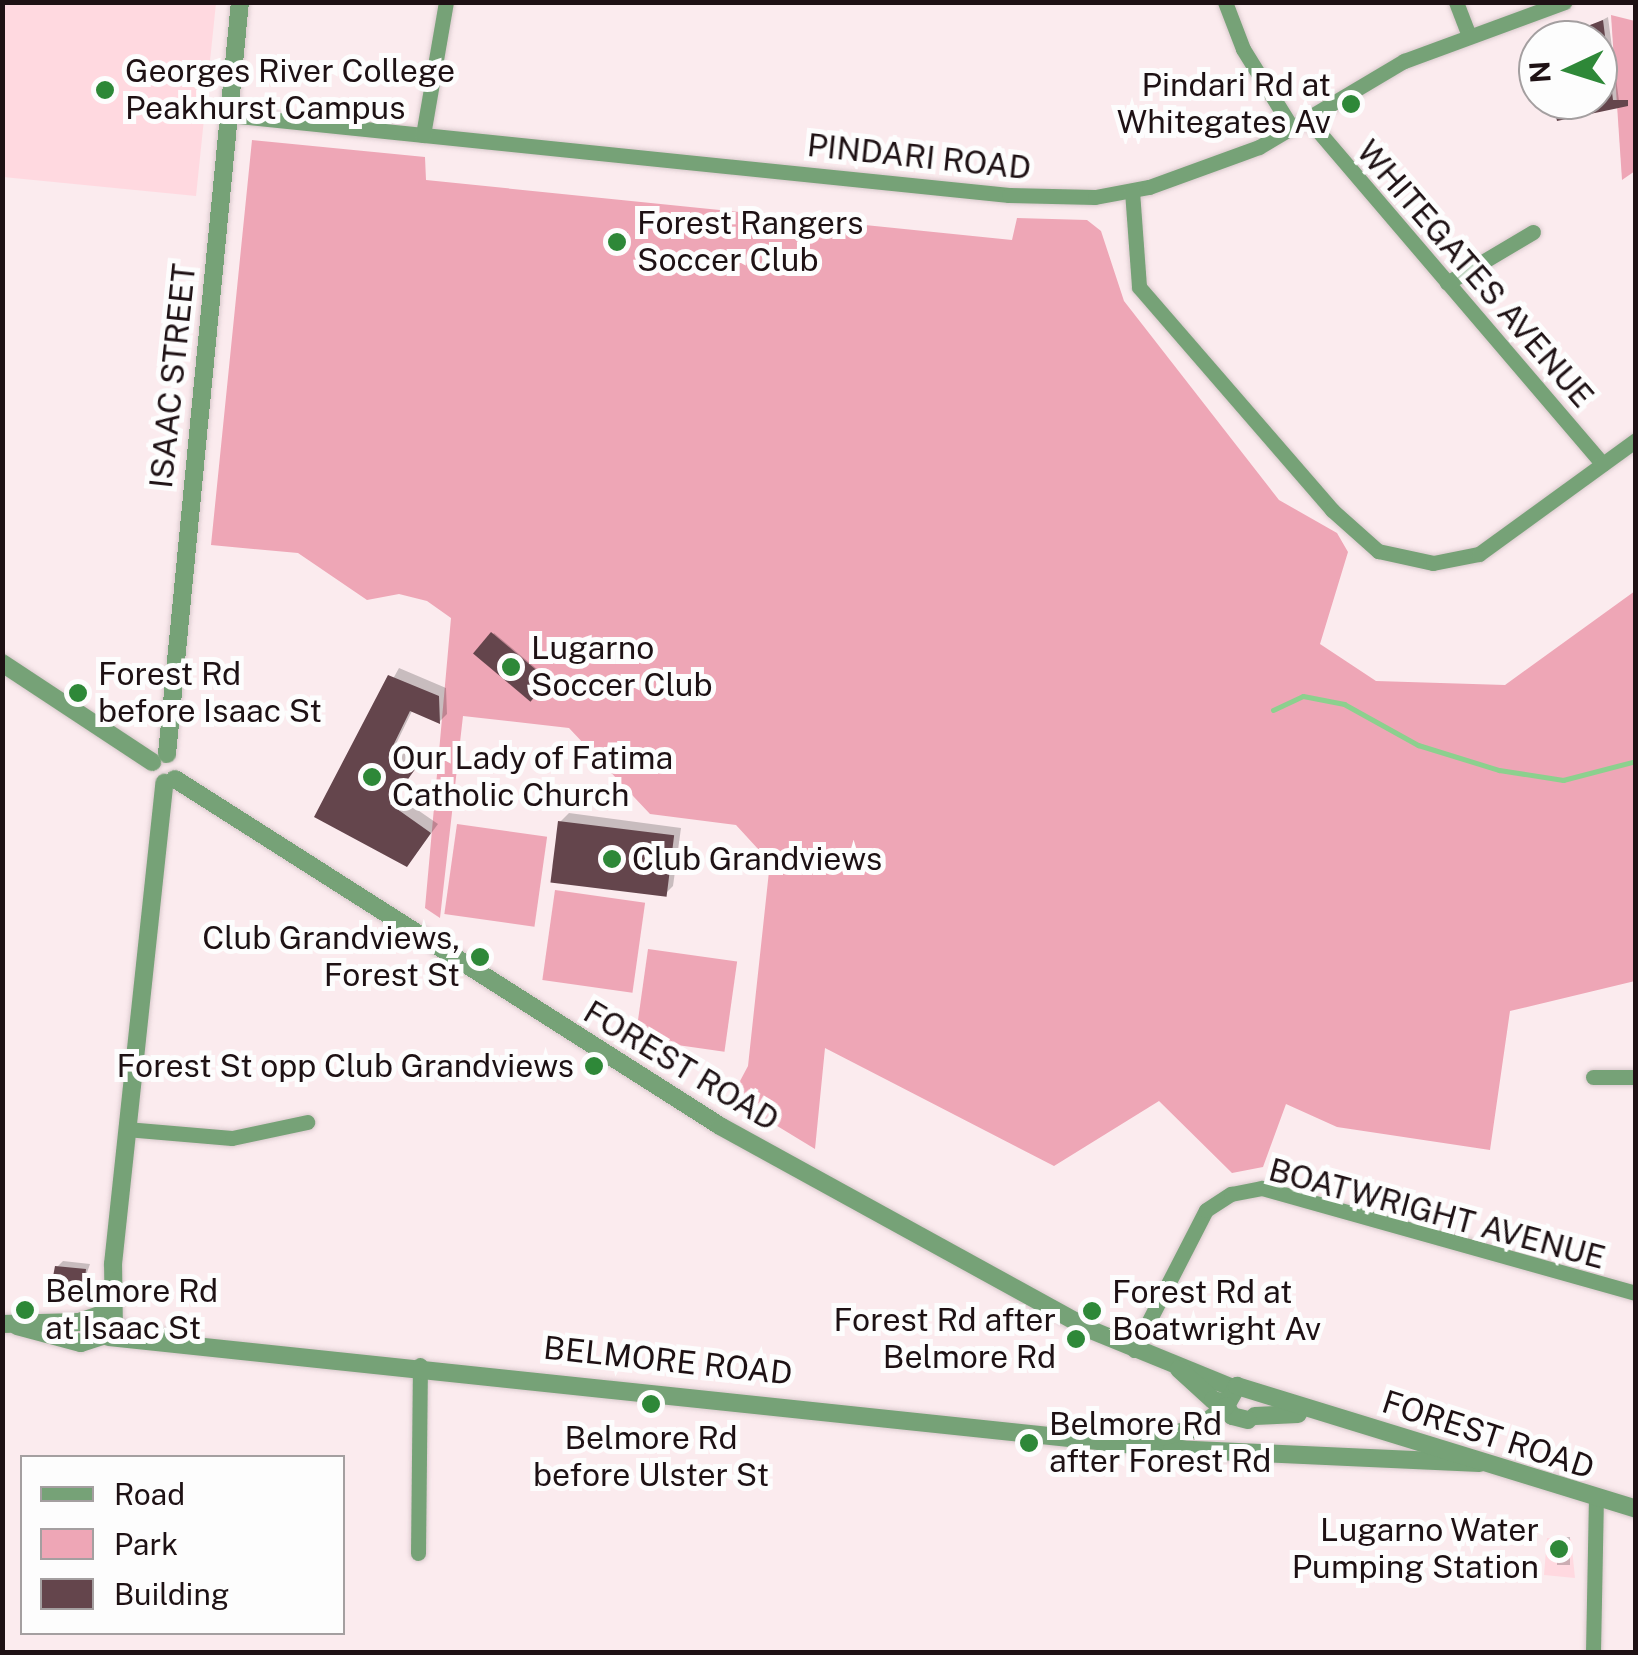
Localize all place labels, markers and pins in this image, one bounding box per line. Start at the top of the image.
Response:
place label: Georges River College Peakhurst Campus [125,53,455,128]
place label: Pindari Rd at Whitegates Av [1117,67,1331,142]
marker: Georges River College Peakhurst Campus [94,79,116,101]
marker: Pindari Rd at Whitegates Av [1340,93,1362,115]
place label: Forest Rangers Soccer Club [637,205,864,280]
marker: Forest Rangers Soccer Club [606,231,628,253]
place label: Lugarno Soccer Club [531,630,713,705]
place label: Forest Rd before Isaac St [98,656,322,731]
marker: Lugarno Soccer Club [500,656,522,678]
marker: Forest Rd before Isaac St [67,682,89,704]
place label: Our Lady of Fatima Catholic Church [392,740,674,815]
marker: Our Lady of Fatima Catholic Church [361,766,383,788]
place label: Club Grandviews [632,840,882,878]
marker: Club Grandviews [601,848,623,870]
place label: Club Grandviews, Forest St [202,920,460,995]
marker: Club Grandviews, Forest St [469,946,491,968]
place label: Forest St opp Club Grandviews [116,1047,574,1085]
marker: Forest St opp Club Grandviews [583,1055,605,1077]
place label: Belmore Rd at Isaac St [45,1273,218,1348]
place label: Forest Rd at Boatwright Av [1112,1274,1321,1349]
marker: Belmore Rd at Isaac St [14,1299,36,1321]
marker: Forest Rd at Boatwright Av [1081,1300,1103,1322]
place label: Forest Rd after Belmore Rd [834,1302,1056,1377]
marker: Forest Rd after Belmore Rd [1065,1328,1087,1350]
marker: Belmore Rd before Ulster St [640,1393,662,1415]
place label: Belmore Rd after Forest Rd [1049,1406,1271,1481]
place label: Belmore Rd before Ulster St [533,1420,769,1495]
marker: Belmore Rd after Forest Rd [1018,1432,1040,1454]
place label: Lugarno Water Pumping Station [1292,1512,1539,1587]
marker: Lugarno Water Pumping Station [1548,1538,1570,1560]

